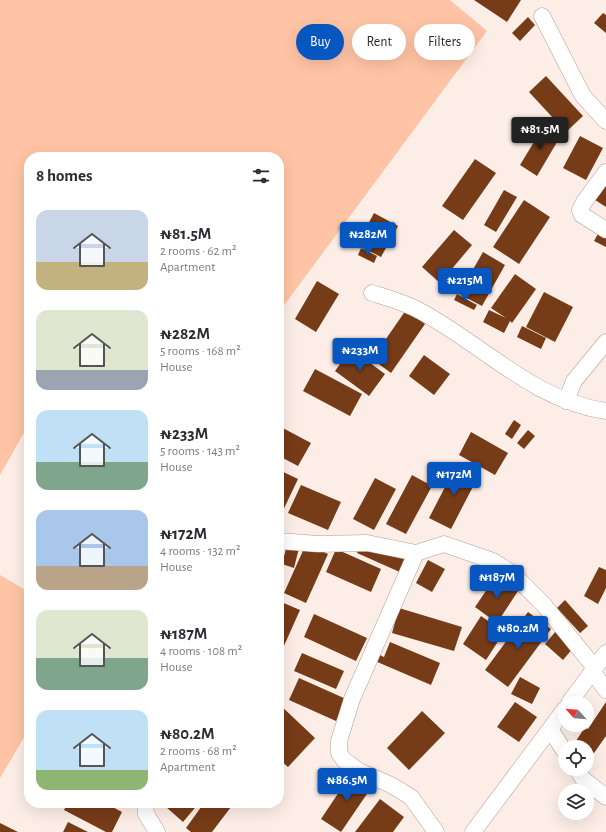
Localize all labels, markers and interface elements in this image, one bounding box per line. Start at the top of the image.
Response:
chip: Buy [296,24,344,60]
chip: Rent [352,24,406,60]
chip: Filters [414,24,475,60]
pin: ₦81.5M [507,117,573,151]
text: ₦81.5M [520,123,560,136]
icon: filters [250,165,272,187]
text: 8 homes [36,167,93,184]
pin: ₦282M [340,222,396,256]
text: ₦81.5M [160,225,211,242]
icon: home [68,226,116,274]
text: ₦282M [349,228,387,241]
text: 2 rooms · 62 m² [160,245,236,258]
text: Apartment [160,261,215,274]
pin: ₦215M [437,268,493,302]
text: ₦215M [447,274,483,287]
text: ₦282M [160,325,210,342]
icon: home [68,326,116,374]
pin: ₦233M [332,338,388,372]
text: ₦233M [342,344,378,357]
text: 5 rooms · 168 m² [160,345,241,358]
text: House [160,361,192,374]
text: ₦233M [160,425,208,442]
icon: home [68,426,116,474]
text: 5 rooms · 143 m² [160,445,240,458]
text: House [160,461,192,474]
pin: ₦172M [426,462,482,496]
text: ₦172M [436,468,472,481]
text: ₦172M [160,525,207,542]
icon: home [68,526,116,574]
text: 4 rooms · 132 m² [160,545,241,558]
text: House [160,561,192,574]
pin: ₦187M [469,565,525,599]
text: ₦187M [479,571,515,584]
pin: ₦80.2M [485,616,551,650]
text: ₦80.2M [497,622,539,635]
text: ₦187M [160,625,207,642]
icon: home [68,626,116,674]
text: 4 rooms · 108 m² [160,645,242,658]
text: House [160,661,192,674]
north arrow [558,696,594,732]
map controls [558,696,594,820]
text: ₦80.2M [160,725,215,742]
icon: home [68,726,116,774]
button: locate [558,740,594,776]
text: 2 rooms · 68 m² [160,745,237,758]
text: Apartment [160,761,215,774]
pin: ₦86.5M [314,768,380,802]
text: ₦86.5M [327,774,367,787]
button: layers [558,784,594,820]

